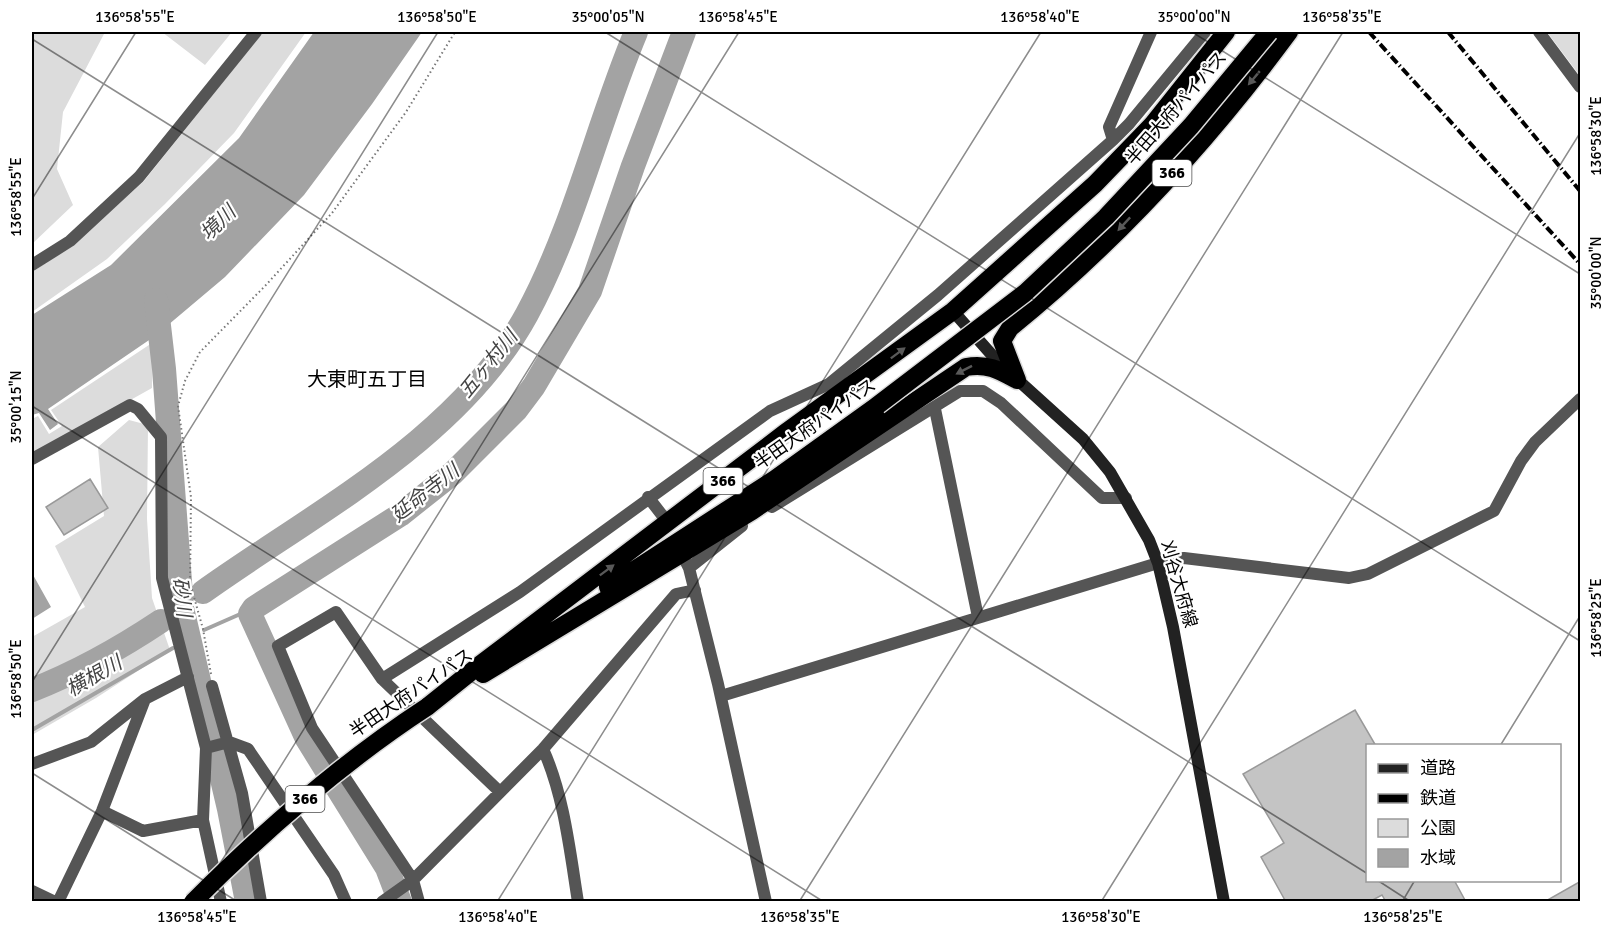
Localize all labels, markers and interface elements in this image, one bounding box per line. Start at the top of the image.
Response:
text: 136°58'55"E [95,8,175,26]
text: 136°58'50"E [397,8,477,26]
text: 35°00'05"N [571,8,645,26]
text: 136°58'45"E [698,8,778,26]
text: 136°58'40"E [1000,8,1080,26]
text: 35°00'00"N [1157,8,1231,26]
text: 136°58'35"E [1302,8,1382,26]
street label: 半田大府パイパス [1121,47,1231,169]
one-way arrow [1247,70,1260,86]
text: 136°58'30"E [1587,96,1605,176]
text: 136°58'55"E [7,157,25,237]
road number: 366 [1152,160,1192,186]
water label: 境川 [195,199,243,246]
one-way arrow [1118,216,1131,231]
text: 35°00'00"N [1587,236,1605,310]
water label: 五ヶ村川 [453,323,524,403]
one-way arrow [890,347,905,359]
one-way arrow [955,365,973,375]
district label: 大東町五丁目 [307,367,427,392]
text: 35°00'15"N [7,370,25,444]
street label: 半田大府パイパス [750,374,880,474]
water label: 延命寺川 [386,457,466,527]
road number: 366 [704,468,742,494]
street label: 刈谷大府線 [1156,538,1202,630]
one-way arrow [599,564,614,576]
water label: 砂川 [167,576,197,620]
text: 136°58'25"E [1587,578,1605,658]
text: 136°58'50"E [7,639,25,719]
street label: 半田大府パイパス [345,644,477,742]
water label: 横根川 [62,649,128,702]
legend [1366,744,1561,882]
text: 道路 [1420,757,1456,779]
road number: 366 [286,786,324,812]
text: 鉄道 [1420,787,1456,809]
text: 公園 [1420,817,1456,839]
text: 水域 [1420,847,1456,869]
text: 136°58'45"E [157,908,237,926]
text: 136°58'40"E [458,908,538,926]
text: 136°58'35"E [760,908,840,926]
text: 136°58'30"E [1061,908,1141,926]
text: 136°58'25"E [1363,908,1443,926]

